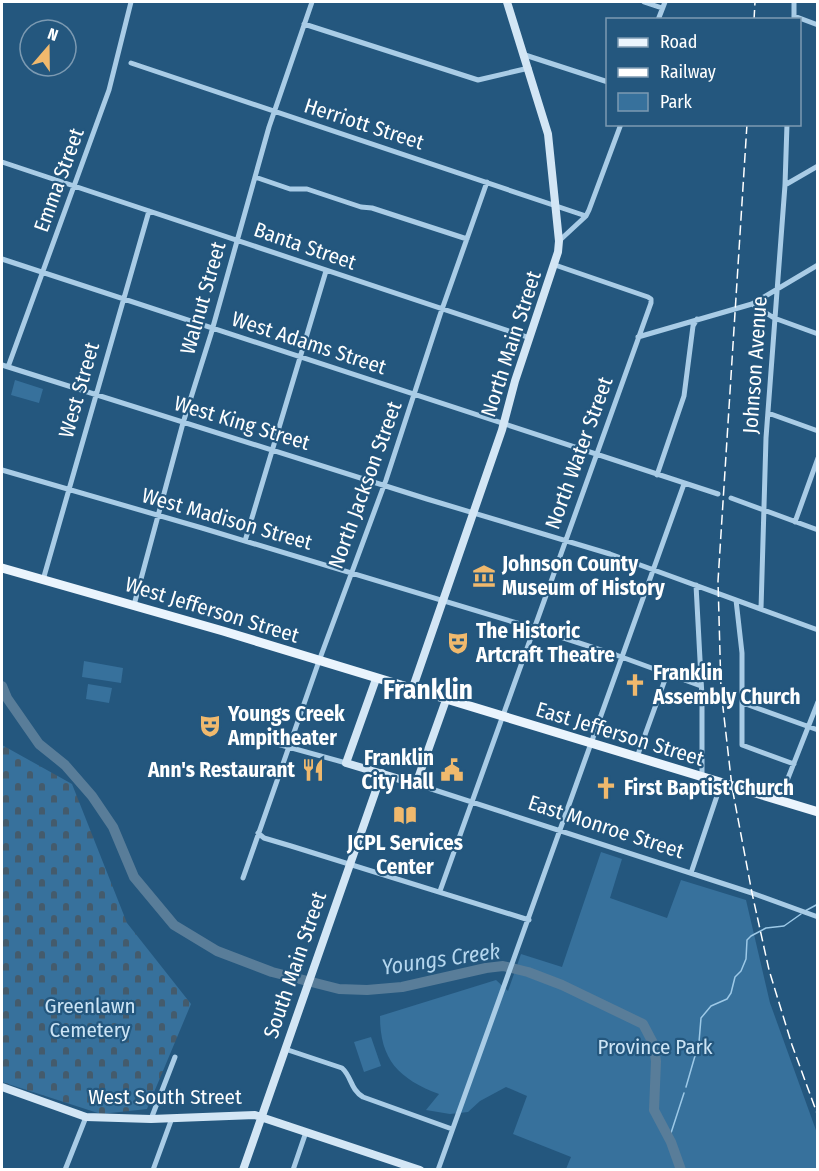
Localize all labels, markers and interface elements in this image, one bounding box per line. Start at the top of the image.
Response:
north arrow [18,18,78,78]
legend [606,18,801,126]
text: N [45,24,61,45]
text: Road [660,31,697,53]
text: Railway [660,61,716,83]
text: Park [660,91,693,113]
street label: Herriott Street [301,92,427,156]
street label: Emma Street [28,124,90,236]
street label: Banta Street [250,216,360,276]
street label: Walnut Street [174,238,232,357]
street label: North Main Street [475,268,547,420]
street label: Johnson Avenue [737,295,773,435]
street label: West Adams Street [228,306,390,380]
street label: West Street [53,339,105,441]
street label: North Water Street [539,373,619,533]
street label: West King Street [171,390,313,456]
street label: North Jackson Street [323,398,407,572]
street label: West Madison Street [139,482,315,556]
place label: Johnson County Museum of History [501,551,666,601]
museum icon: Johnson County Museum of History [471,563,497,589]
street label: West Jefferson Street [122,571,302,649]
place label: The Historic Artcraft Theatre [475,618,615,668]
theatre icon: The Historic Artcraft Theatre [445,630,471,656]
place label: Franklin Assembly Church [652,660,801,710]
church icon: Franklin Assembly Church [622,672,648,698]
district label: Franklin [383,674,473,706]
street label: East Jefferson Street [533,696,707,772]
place label: Youngs Creek Ampitheater [227,701,345,751]
theatre icon: Youngs Creek Ampitheater [197,713,223,739]
place label: Franklin City Hall [362,745,434,795]
place label: Ann's Restaurant [147,757,296,783]
restaurant icon: Ann's Restaurant [300,757,326,783]
public building icon: Franklin City Hall [439,757,465,783]
church icon: First Baptist Church [593,775,619,801]
place label: First Baptist Church [624,775,794,801]
street label: East Monroe Street [525,790,687,864]
library icon: JCPL Services Center [392,802,418,828]
place label: JCPL Services Center [346,830,463,880]
street label: South Main Street [258,888,332,1042]
water label: Youngs Creek [380,937,502,981]
park label: Greenlawn Cemetery [44,993,136,1043]
park label: Province Park [597,1034,713,1060]
street label: West South Street [88,1084,242,1110]

